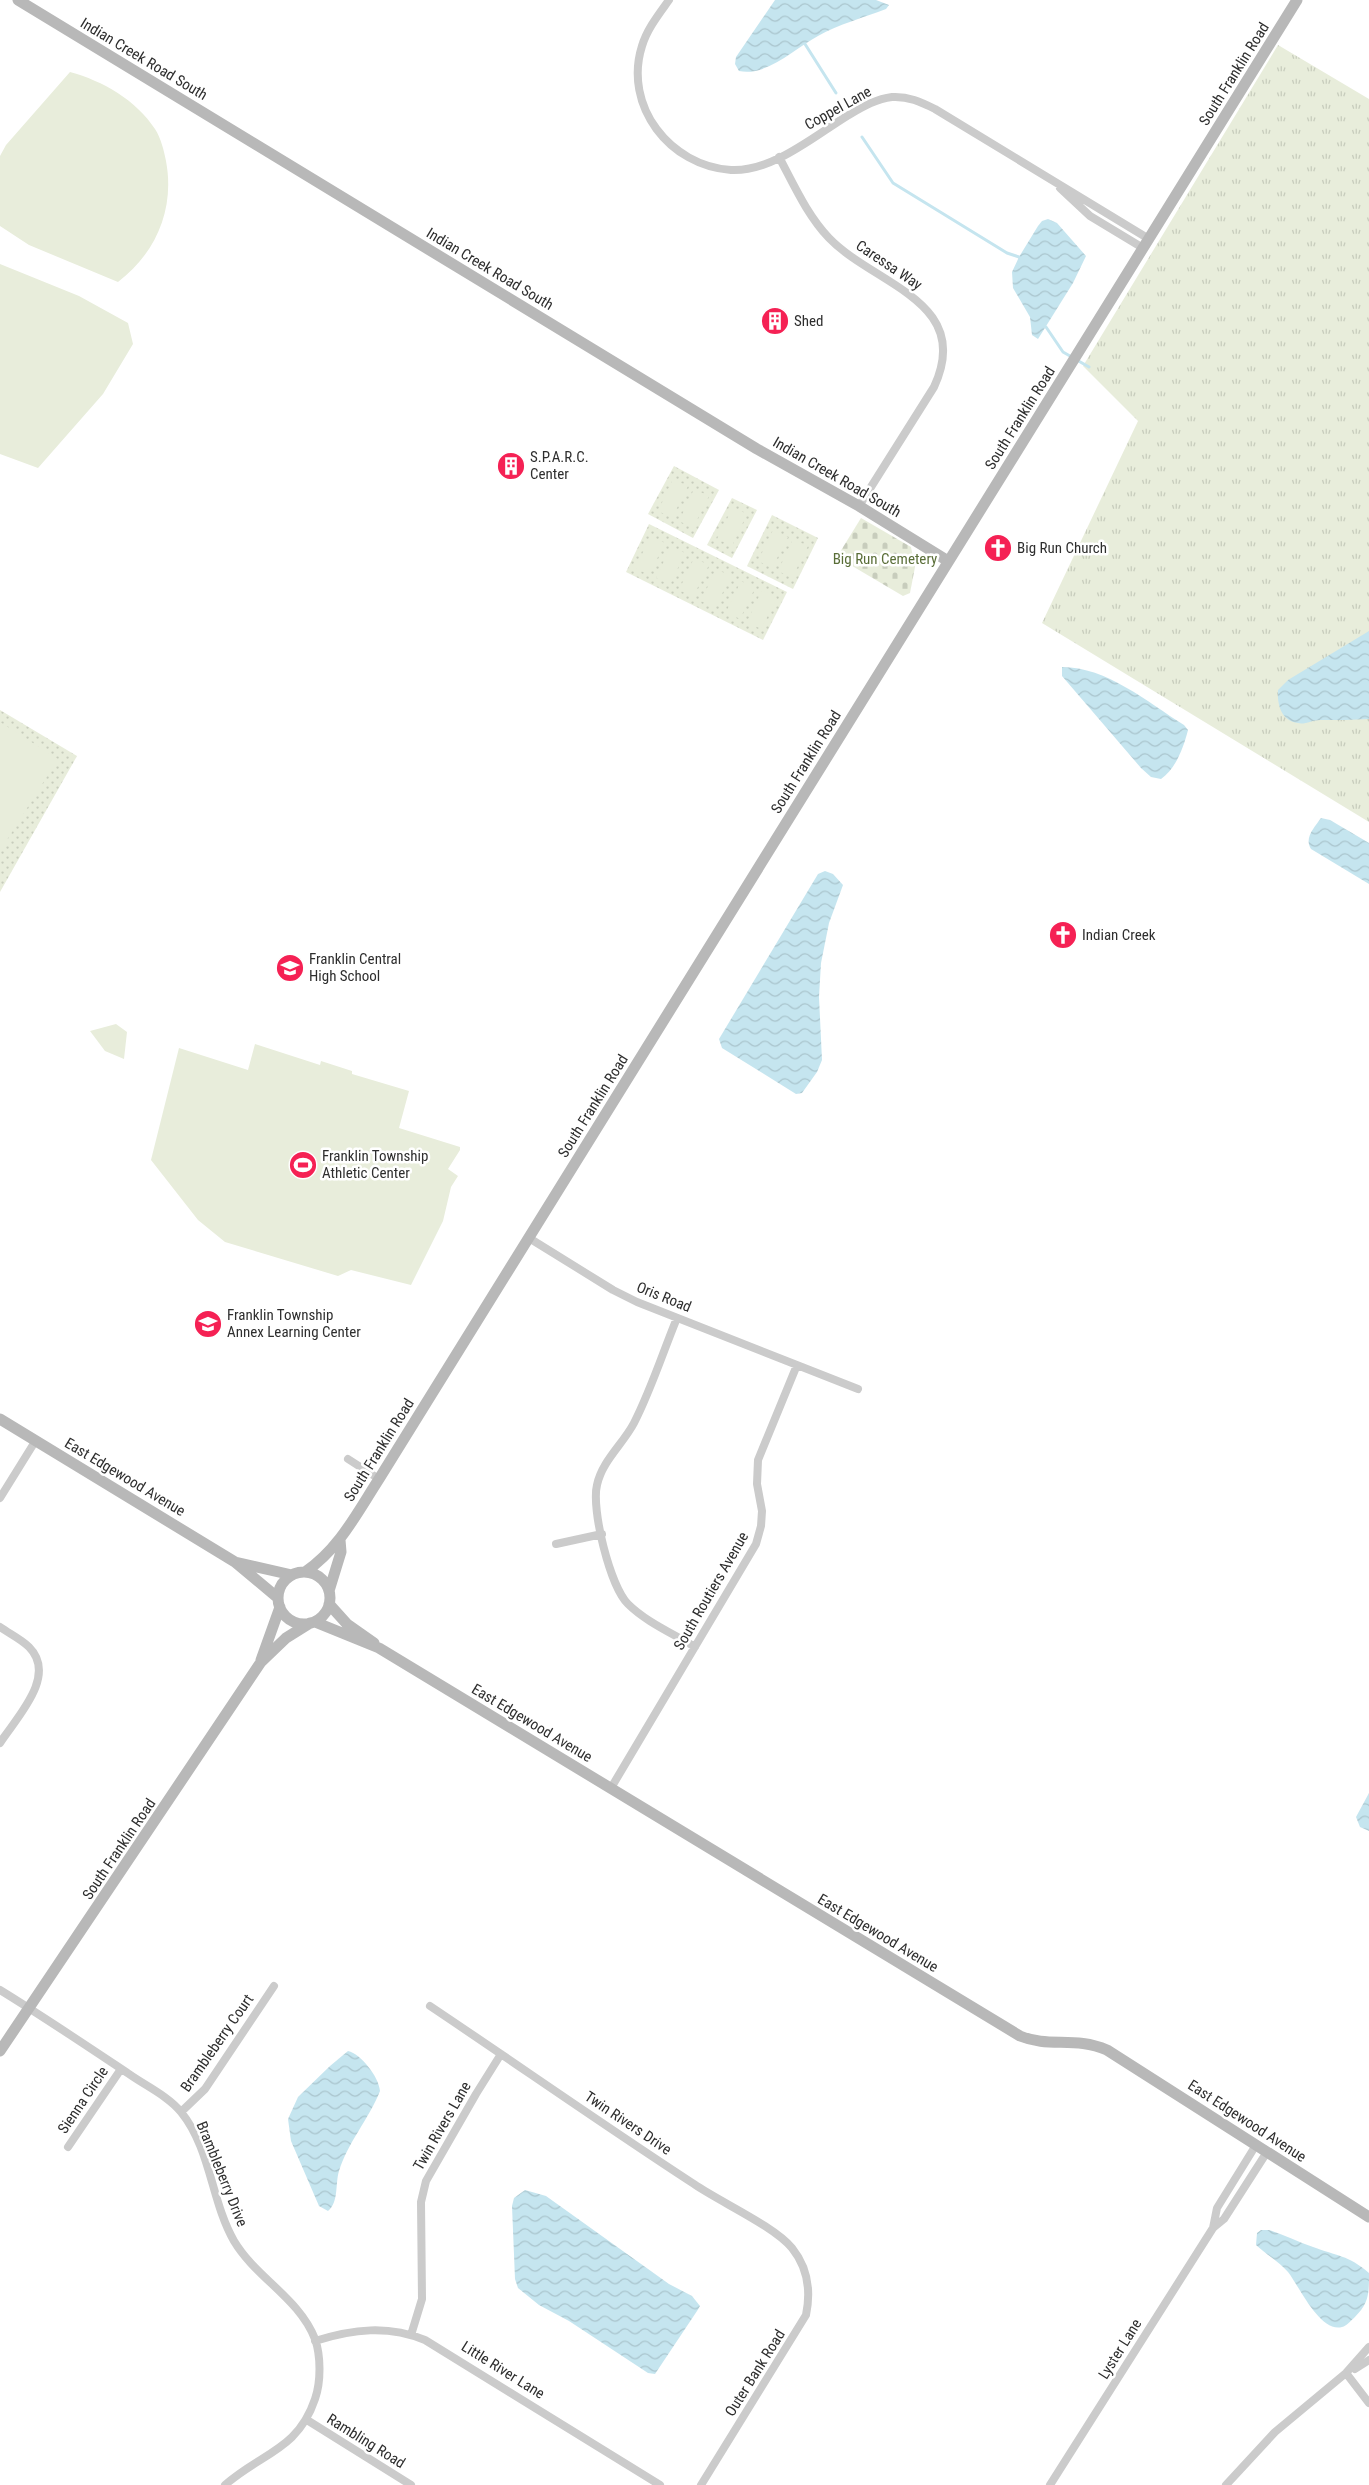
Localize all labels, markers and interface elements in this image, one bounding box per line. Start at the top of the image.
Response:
street label: Indian Creek Road South [77,14,211,104]
street label: South Franklin Road [1195,19,1273,129]
street label: Coppel Lane [802,82,874,134]
street label: Indian Creek Road South [423,224,557,314]
street label: Caressa Way [852,236,926,294]
building icon: Shed [760,306,790,336]
place label: Shed [794,312,824,330]
street label: South Franklin Road [981,363,1059,473]
street label: Indian Creek Road South [770,433,904,521]
place label: S.P.A.R.C. Center [530,448,589,483]
building icon: S.P.A.R.C. Center [496,451,526,481]
church icon: Big Run Church [983,533,1013,563]
place label: Big Run Church [1017,539,1107,557]
park label: Big Run Cemetery [833,550,937,568]
street label: South Franklin Road [767,707,845,817]
church icon: Indian Creek [1048,920,1078,950]
place label: Indian Creek [1082,926,1156,944]
place label: Franklin Central High School [309,950,401,985]
school or university icon: Franklin Central High School [275,953,305,983]
street label: South Franklin Road [554,1051,632,1161]
place label: Franklin Township Athletic Center [322,1147,428,1182]
sports icon: Franklin Township Athletic Center [288,1150,318,1180]
street label: Oris Road [634,1278,694,1316]
place label: Franklin Township Annex Learning Center [227,1306,361,1341]
school or university icon: Franklin Township Annex Learning Center [193,1309,223,1339]
street label: South Franklin Road [340,1395,418,1505]
street label: East Edgewood Avenue [61,1434,189,1520]
street label: South Routiers Avenue [670,1529,752,1653]
street label: East Edgewood Avenue [468,1680,596,1766]
street label: South Franklin Road [79,1795,159,1903]
street label: East Edgewood Avenue [814,1890,942,1976]
street label: Brambleberry Court [177,1991,257,2095]
street label: Sienna Circle [54,2063,112,2137]
street label: East Edgewood Avenue [1184,2076,1310,2166]
street label: Twin Rivers Lane [409,2078,475,2174]
street label: Twin Rivers Drive [581,2087,675,2159]
street label: Brambleberry Drive [193,2119,251,2229]
street label: Lyster Lane [1095,2316,1145,2382]
street label: Outer Bank Road [721,2326,789,2420]
street label: Little River Lane [458,2337,548,2403]
street label: Rambling Road [324,2410,408,2472]

